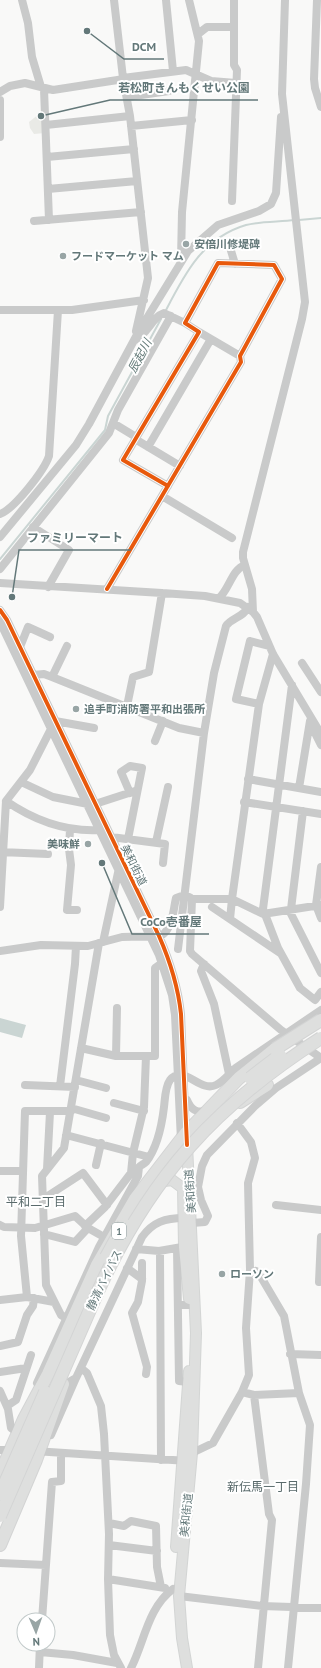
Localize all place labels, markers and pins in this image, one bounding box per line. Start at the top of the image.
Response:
callout: DCM [124,35,164,59]
callout: 若松町きんもくせい公園 [110,76,258,100]
place label: 安倍川修堤碑 [194,237,260,251]
marker: 安倍川修堤碑 [181,239,191,249]
place label: フードマーケット マム [71,249,184,263]
marker: フードマーケット マム [58,251,68,261]
callout: ファミリーマート [19,526,131,550]
place label: 追手町消防署平和出張所 [84,702,205,716]
marker: 追手町消防署平和出張所 [71,704,81,714]
place label: 美味鮮 [47,837,80,851]
marker: 美味鮮 [83,839,93,849]
callout: CoCo壱番屋 [132,910,209,934]
place label: ローソン [230,1267,274,1281]
marker: ローソン [217,1269,227,1279]

